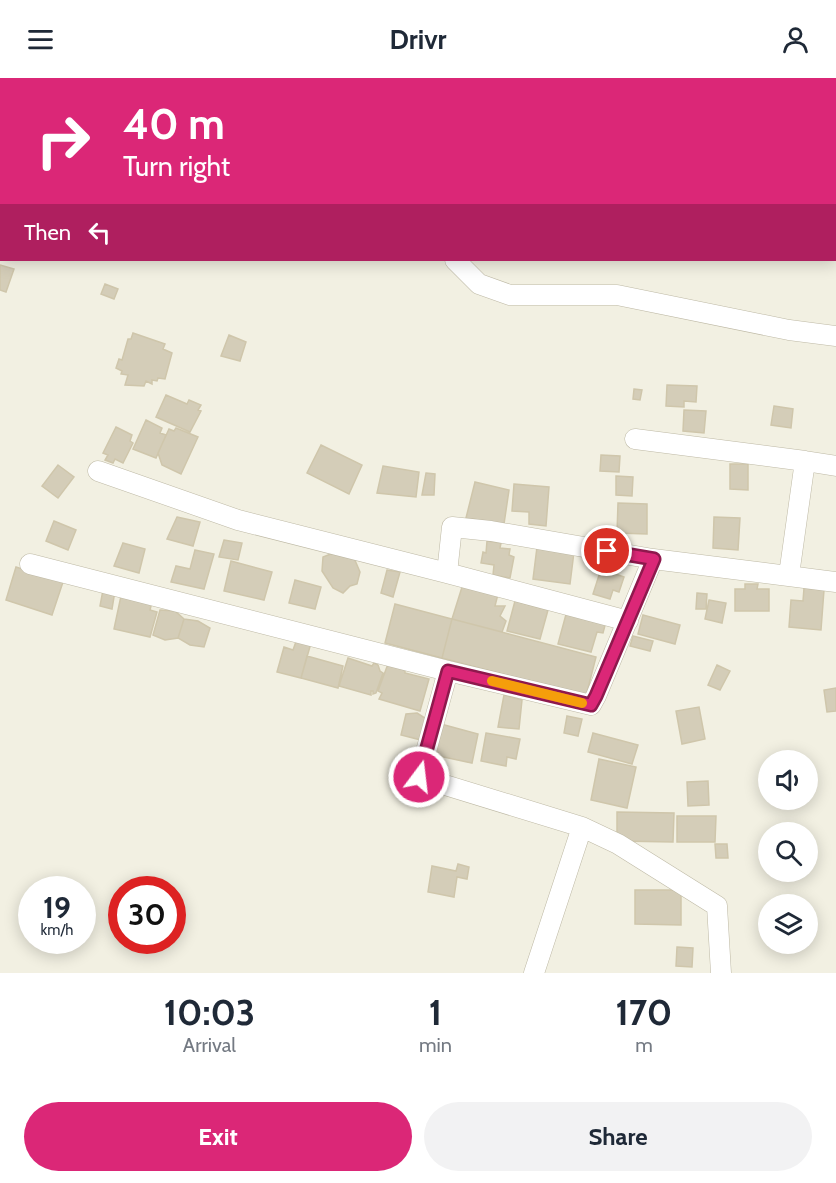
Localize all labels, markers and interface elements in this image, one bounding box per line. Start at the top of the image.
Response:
icon: menu [24,23,57,56]
text: Drivr [390,23,446,56]
icon: person [779,23,812,56]
text: 40 m [123,98,225,150]
icon: right [24,102,102,180]
text: Turn right [123,150,230,183]
icon: left [83,216,116,249]
text: Then [24,219,71,246]
pin [581,525,632,576]
icon: arrive [590,534,623,567]
position arrow [387,745,451,809]
map controls [758,750,818,954]
button: sound [758,750,818,810]
button: search [758,822,818,882]
speed limit sign: 30 [108,876,186,954]
text: 19 [43,889,71,926]
button: layers [758,894,818,954]
text: km/h [41,921,73,939]
text: 10:03 [164,990,255,1034]
text: 1 [429,990,442,1034]
text: 170 [616,990,672,1034]
text: Arrival [183,1033,236,1057]
text: min [419,1033,452,1057]
text: m [635,1033,653,1057]
button: Exit [24,1102,412,1171]
button: Share [424,1102,812,1171]

